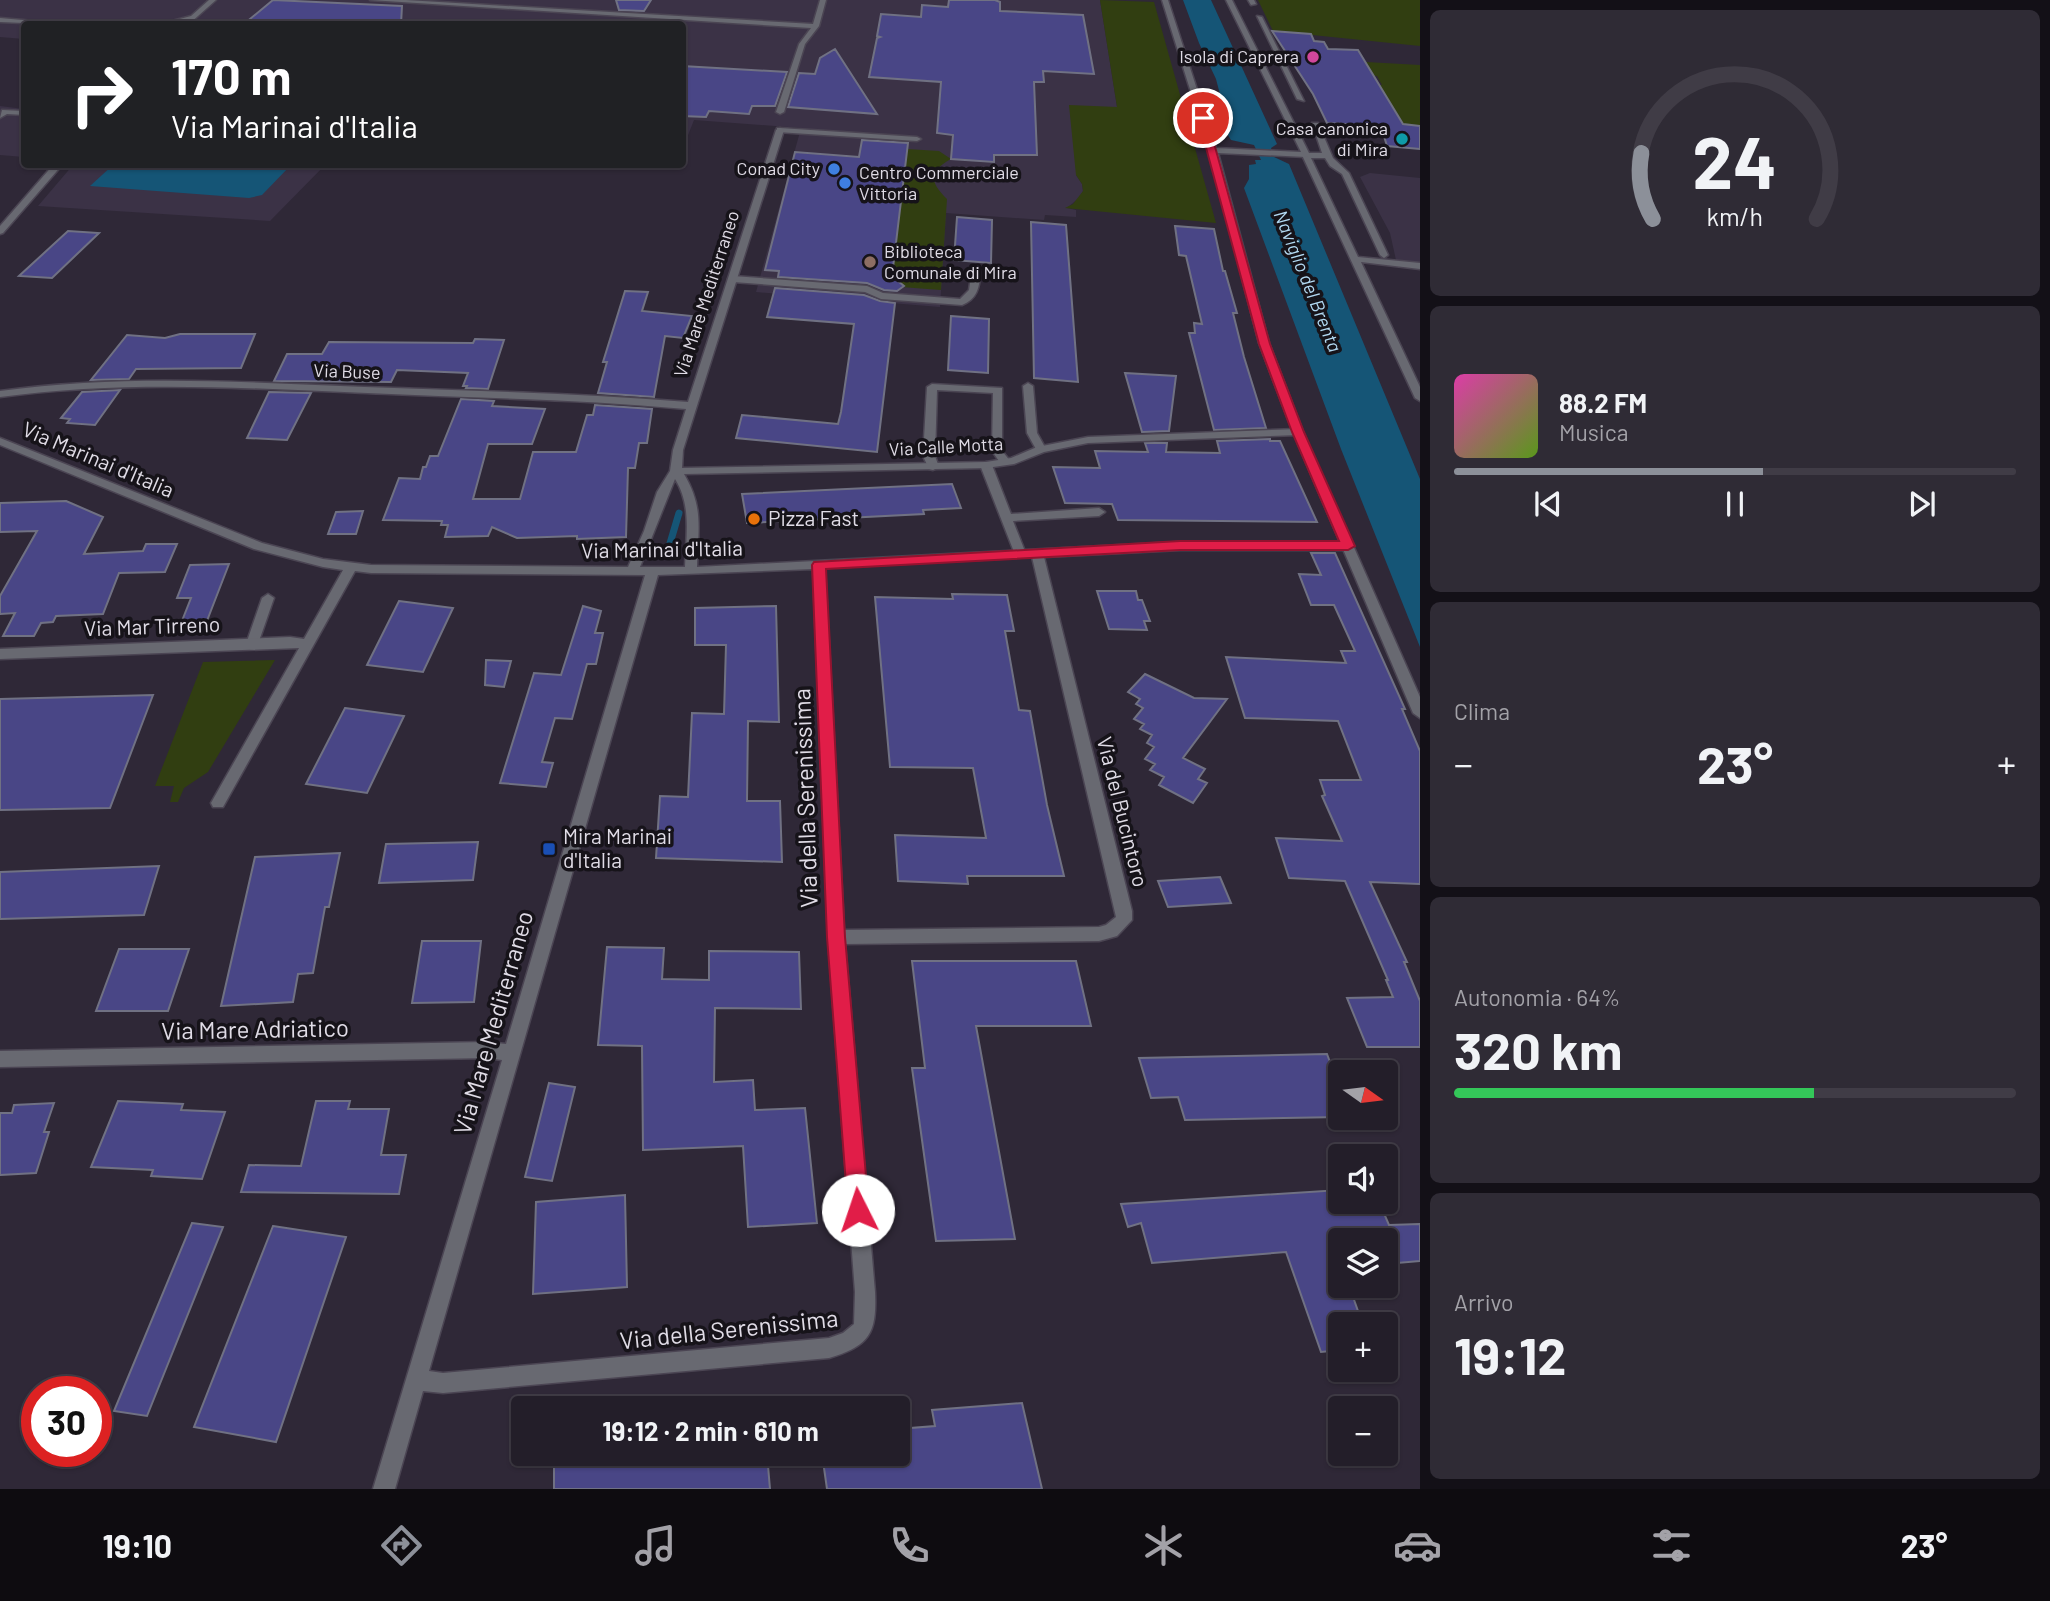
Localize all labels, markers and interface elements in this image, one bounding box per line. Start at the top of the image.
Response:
place label: Isola di Caprera [1179,45,1299,67]
text: 170 m [171,46,291,105]
icon: right [56,49,147,140]
marker: Isola di Caprera [1305,49,1321,65]
pin [1173,88,1233,148]
icon: arrive [1184,99,1222,137]
text: Via Marinai d'Italia [171,106,418,144]
text: 24 [1693,116,1777,204]
place label: Casa canonica di Mira [1276,117,1388,160]
marker: Casa canonica di Mira [1394,131,1410,147]
place label: Conad City [737,157,820,179]
marker: Conad City [826,161,842,177]
place label: Centro Commerciale Vittoria [859,161,1019,204]
marker: Centro Commerciale Vittoria [837,175,853,191]
text: km/h [1707,201,1763,231]
water label: Naviglio del Brenta [1270,207,1347,355]
street label: Via Mare Mediterraneo [669,208,743,380]
place label: Biblioteca Comunale di Mira [884,240,1017,283]
marker: Biblioteca Comunale di Mira [862,254,878,270]
street label: Via Buse [313,359,381,383]
text: 88.2 FM [1559,387,1647,418]
street label: Via Marinai d'Italia [19,415,178,502]
text: Musica [1559,418,1628,446]
street label: Via Calle Motta [888,432,1004,460]
icon: previous [1529,485,1567,523]
icon: pause [1716,485,1754,523]
icon: next [1903,485,1941,523]
place label: Pizza Fast [768,505,859,530]
marker: Pizza Fast [746,511,762,527]
street label: Via Marinai d'Italia [581,535,743,562]
street label: Via Mar Tirreno [83,611,220,640]
street label: Via della Serenissima [786,688,823,908]
text: Clima [1454,697,1510,725]
text: 23° [1697,732,1773,794]
street label: Via del Bucintoro [1093,734,1154,889]
text: − [1454,740,1473,786]
text: + [1997,740,2016,786]
place label: Mira Marinai d'Italia [563,823,672,872]
marker: Mira Marinai d'Italia [541,841,557,857]
street label: Via Mare Mediterraneo [447,907,538,1138]
text: Autonomia · 64% [1454,983,1620,1011]
street label: Via Mare Adriatico [161,1012,349,1045]
text: 320 km [1454,1018,1622,1080]
north arrow [1328,1060,1398,1130]
map controls [1328,1060,1398,1466]
button: sound [1328,1144,1398,1214]
position arrow [821,1173,895,1247]
button: layers [1328,1228,1398,1298]
text: Arrivo [1454,1288,1514,1316]
street label: Via della Serenissima [618,1303,840,1354]
button: + [1328,1312,1398,1382]
text: 19:12 [1454,1323,1566,1385]
speed limit sign: 30 [21,1376,112,1467]
button: − [1328,1396,1398,1466]
text: 19:12 · 2 min · 610 m [602,1415,819,1446]
icon: directions [377,1521,426,1570]
icon: music [631,1521,680,1570]
icon: phone [885,1521,934,1570]
icon: climate [1139,1521,1188,1570]
icon: car [1393,1521,1442,1570]
icon: filters [1647,1521,1696,1570]
text: 19:10 [102,1526,172,1564]
text: 23° [1901,1526,1947,1564]

